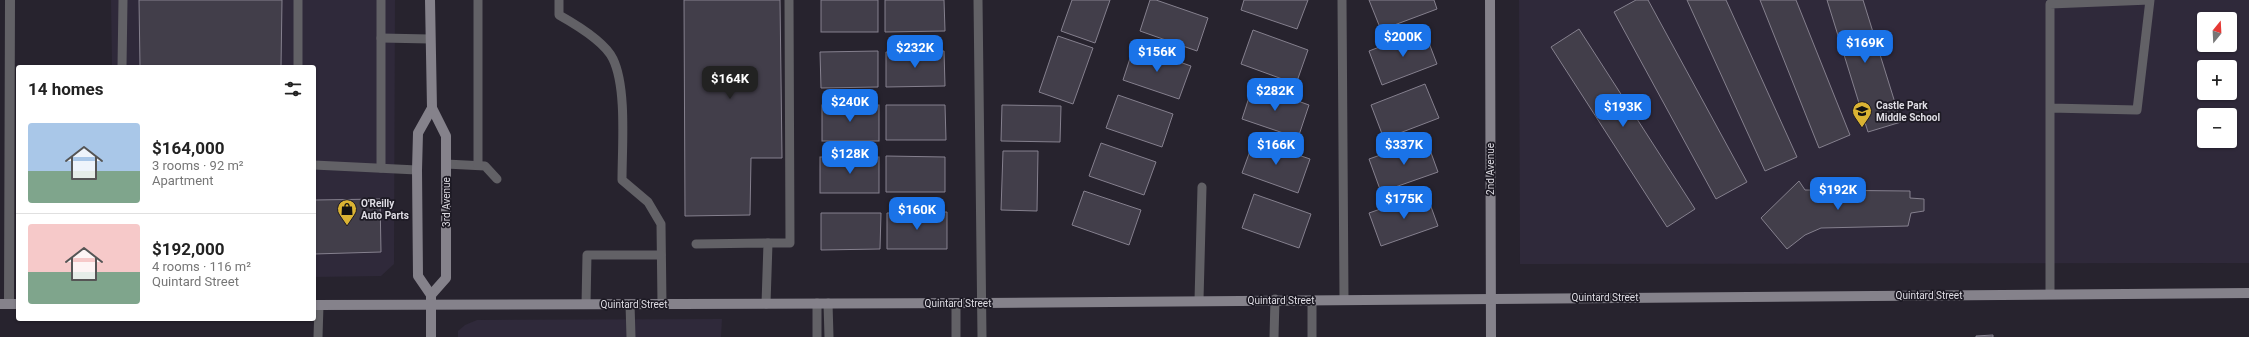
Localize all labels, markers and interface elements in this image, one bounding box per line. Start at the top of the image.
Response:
north arrow [2197,12,2237,52]
map controls [2197,12,2237,148]
pin: $200K [1375,24,1431,58]
text: $200K [1384,29,1422,44]
pin: $169K [1837,30,1893,64]
pin: $232K [887,35,943,69]
text: $169K [1846,35,1884,50]
pin: $156K [1129,39,1185,73]
text: $232K [896,40,934,55]
text: $156K [1138,44,1176,59]
button: + [2197,60,2237,100]
pin: $164K [702,66,758,100]
text: $164K [711,71,749,86]
icon: filters [282,78,304,100]
pin: $282K [1247,78,1303,112]
text: 14 homes [28,79,104,99]
text: $282K [1256,83,1294,98]
pin: $240K [822,89,878,123]
text: $240K [831,94,869,109]
pin: $193K [1595,94,1651,128]
text: $193K [1604,99,1642,114]
school or university icon: Castle Park Middle School [1851,100,1873,128]
place label: Castle Park Middle School [1876,100,1940,123]
button: − [2197,108,2237,148]
pin: $166K [1248,132,1304,166]
pin: $337K [1376,132,1432,166]
text: $166K [1257,137,1295,152]
text: $337K [1385,137,1423,152]
text: $164,000 [152,138,224,158]
icon: home [60,139,108,187]
pin: $128K [822,141,878,175]
street label: 2nd Avenue [1485,143,1496,195]
text: $128K [831,146,869,161]
text: 3 rooms · 92 m² [152,158,244,173]
text: Apartment [152,173,214,188]
street label: 3rd Avenue [441,177,452,227]
pin: $192K [1810,177,1866,211]
text: $192K [1819,182,1857,197]
pin: $175K [1376,186,1432,220]
text: $175K [1385,191,1423,206]
pin: $160K [889,197,945,231]
shop icon: O'Reilly Auto Parts [336,198,358,226]
place label: O'Reilly Auto Parts [361,198,409,221]
text: $160K [898,202,936,217]
text: $192,000 [152,239,224,259]
icon: home [60,240,108,288]
text: 4 rooms · 116 m² [152,259,251,274]
text: Quintard Street [152,274,239,289]
street label: Quintard Street [1896,290,1962,301]
street label: Quintard Street [1572,292,1638,303]
street label: Quintard Street [1248,295,1314,306]
street label: Quintard Street [925,298,991,309]
street label: Quintard Street [601,299,667,310]

